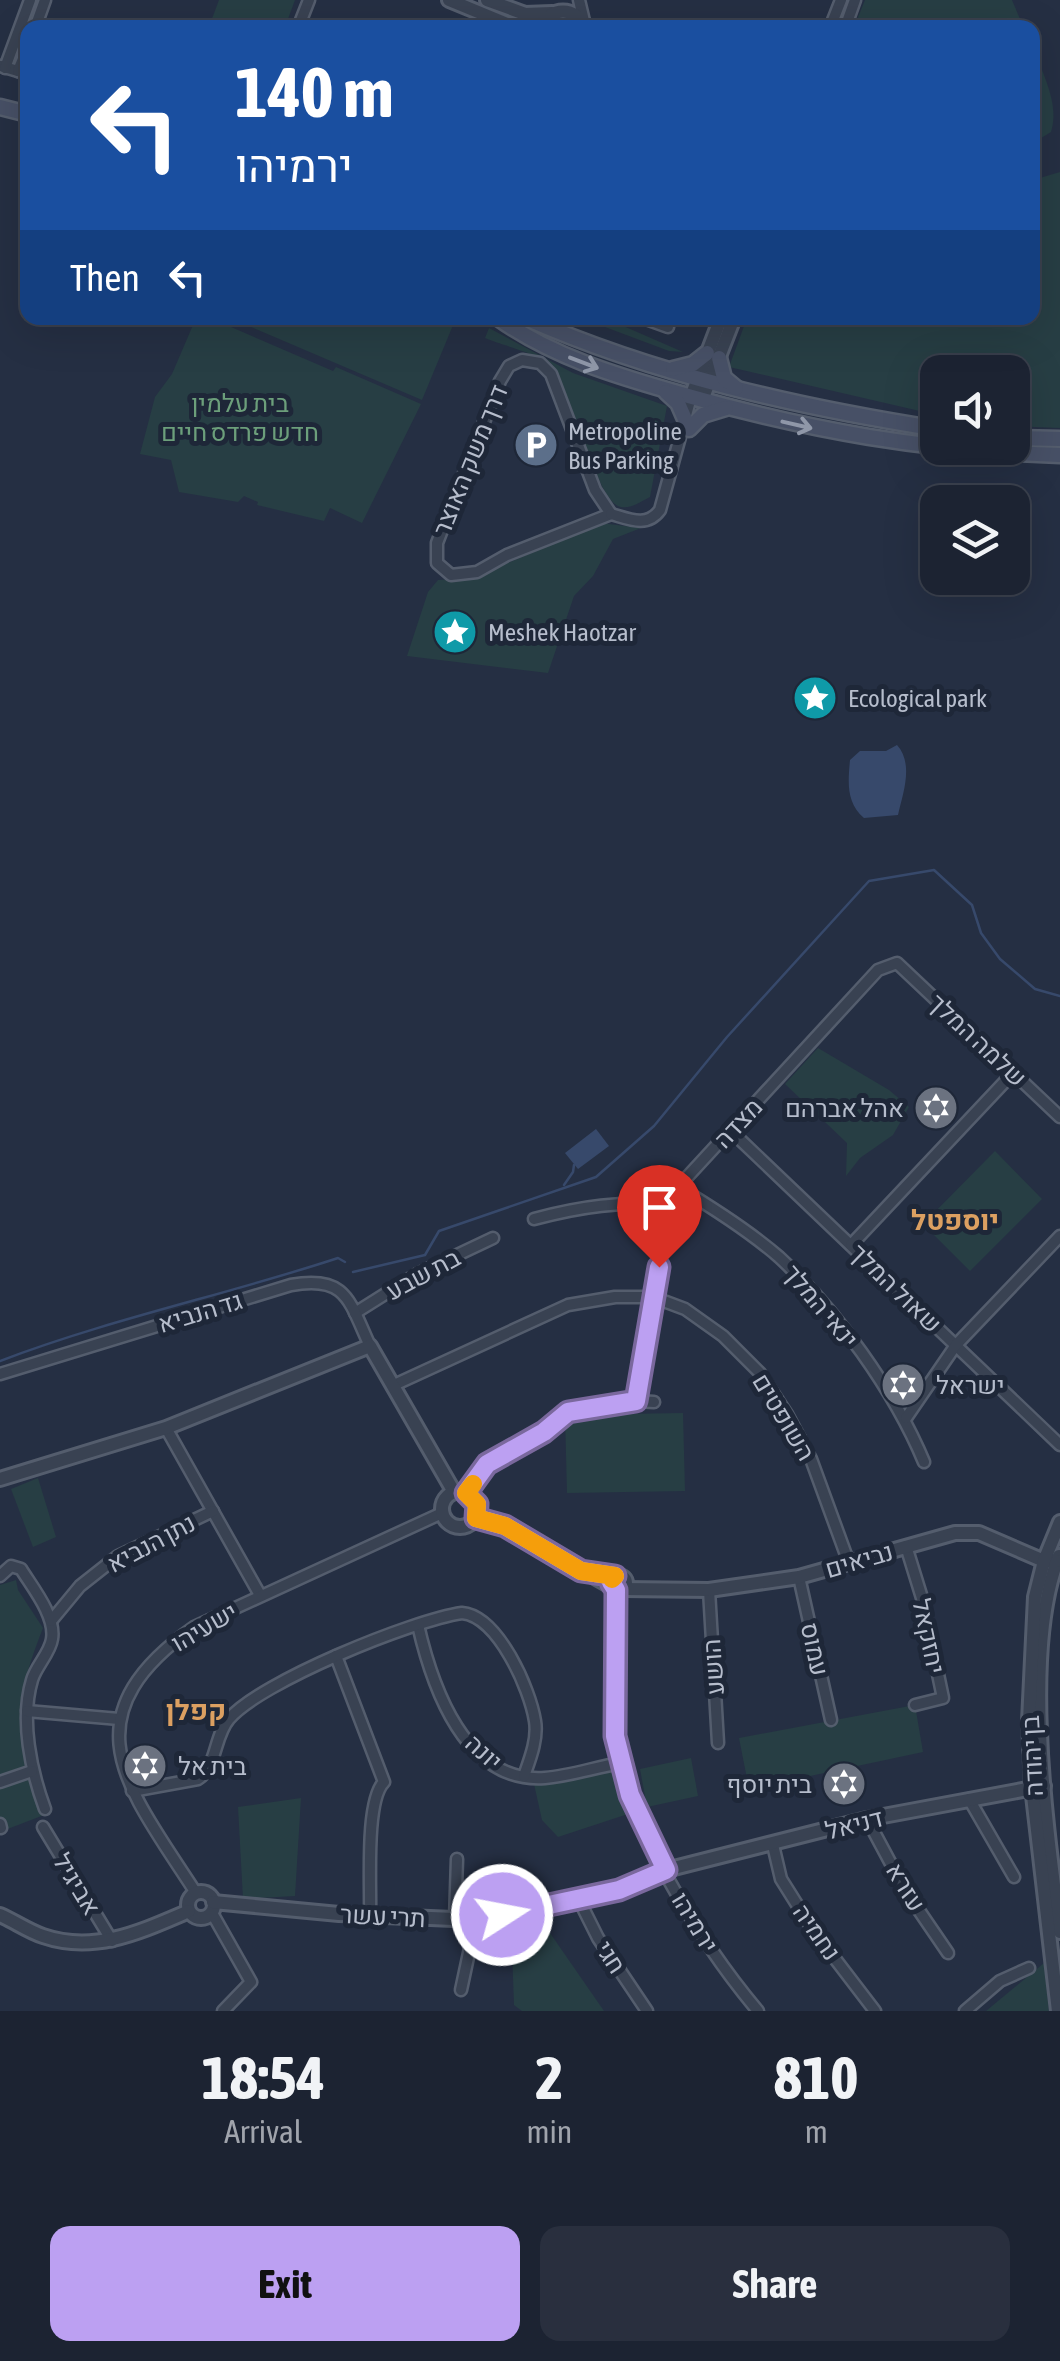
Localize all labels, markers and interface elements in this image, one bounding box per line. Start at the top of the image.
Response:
text: 140 m [235,52,394,132]
icon: left [70,60,200,190]
text: ירמיהו [235,140,353,192]
icon: left [160,250,215,305]
text: Then [70,256,140,299]
one-way arrow [568,355,599,373]
map controls [920,355,1030,595]
button: sound [920,355,1030,465]
street label: דרך משק האוצר [427,381,513,539]
park label: בית עלמין חדש פרדס חיים [161,389,319,446]
place label: Metropoline Bus Parking [568,417,682,474]
one-way arrow [780,417,812,435]
parking icon: Metropoline Bus Parking [513,422,559,468]
button: layers [920,485,1030,595]
place icon: Meshek Haotzar [432,609,478,655]
place label: Meshek Haotzar [488,618,637,646]
place icon: Ecological park [792,675,838,721]
place label: Ecological park [848,684,987,712]
street label: שלמה המלך [924,988,1032,1092]
synagogue icon: אהל אברהם [913,1085,959,1131]
street label: מצדה [708,1093,768,1153]
place label: אהל אברהם [785,1094,904,1122]
pin [617,1165,702,1268]
icon: arrive [632,1180,687,1235]
district label: יוספטל [911,1204,999,1236]
street label: שאול המלך [845,1238,947,1338]
street label: בת שבע [381,1243,465,1305]
street label: ינאי המלך [778,1259,864,1353]
street label: גד הנביא [154,1286,246,1338]
synagogue icon: ישראל [880,1362,926,1408]
street label: השופטים [747,1368,821,1466]
place label: ישראל [936,1371,1005,1399]
street label: נתן הנביא [102,1508,200,1578]
street label: נביאים [822,1537,896,1583]
street label: יחזקאל [907,1596,951,1676]
street label: ישעיהו [166,1597,242,1657]
street label: עמוס [796,1620,834,1678]
street label: הושע [697,1638,729,1696]
district label: קפלן [166,1694,226,1726]
street label: בן יהודה [1016,1715,1048,1797]
street label: יונה [460,1729,508,1775]
synagogue icon: בית אל [122,1743,168,1789]
place label: בית אל [178,1752,247,1780]
synagogue icon: בית יוסף [821,1761,867,1807]
place label: בית יוסף [727,1770,812,1798]
street label: דניאל [822,1803,886,1845]
street label: אביגיל [48,1848,106,1920]
street label: עזרא [881,1858,931,1916]
position arrow [450,1863,554,1967]
street label: ירמיהו [666,1887,724,1957]
street label: נחמיה [788,1898,846,1966]
street label: תרי עשר [340,1900,426,1932]
street label: חגי [590,1936,632,1978]
text: 18:54 [201,2043,325,2112]
text: 2 [535,2043,564,2112]
text: 810 [774,2043,858,2112]
text: Arrival [224,2113,302,2150]
text: min [526,2113,572,2150]
text: m [805,2113,828,2150]
button: Exit [50,2226,520,2341]
button: Share [540,2226,1010,2341]

